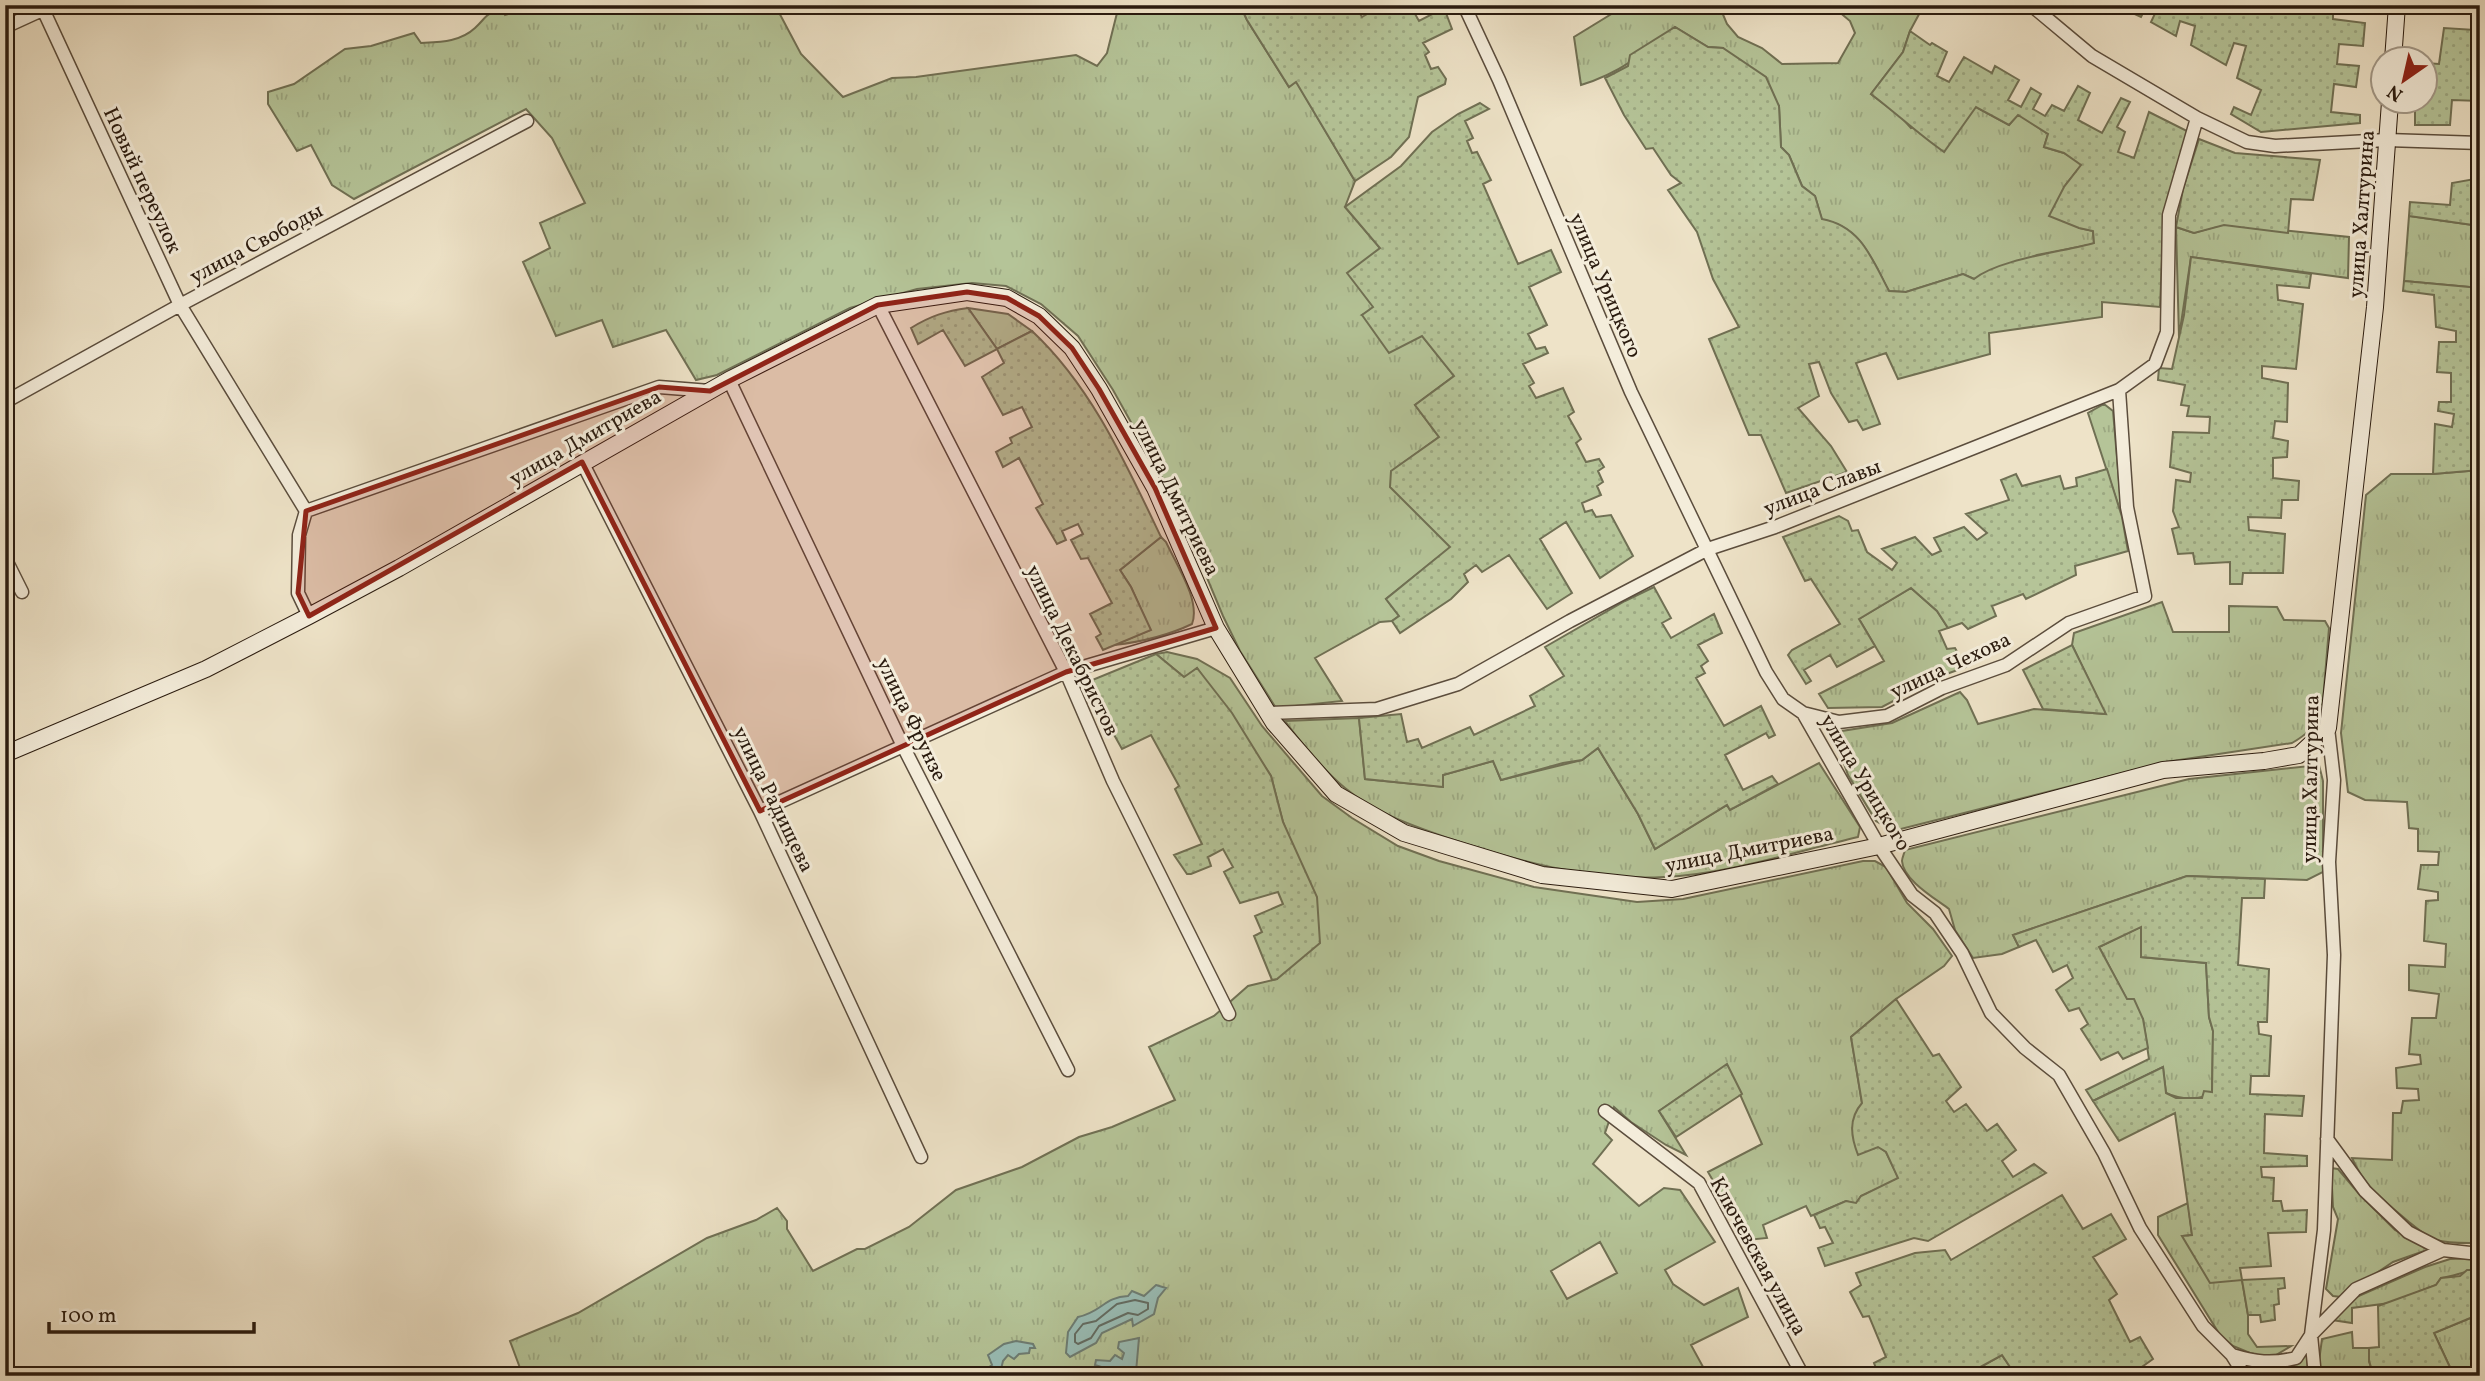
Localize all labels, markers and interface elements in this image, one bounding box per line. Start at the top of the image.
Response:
north arrow [2370,46,2440,116]
text: N [2382,78,2409,107]
street label: Новый переулок [95,103,188,258]
street label: улица Халтурина [2342,129,2383,299]
street label: улица Свободы [185,197,329,292]
street label: улица Урицкого [1561,209,1648,363]
street label: улица Дмитриева [504,383,667,494]
street label: улица Дмитриева [1125,414,1226,581]
street label: улица Славы [1760,453,1886,524]
street label: улица Декабристов [1018,560,1126,741]
street label: улица Чехова [1886,626,2016,707]
street label: улица Фрунзе [868,653,953,787]
street label: улица Халтурина [2296,695,2327,863]
street label: улица Урицкого [1812,709,1917,857]
street label: улица Радищева [725,722,821,878]
street label: улица Дмитриева [1662,820,1836,881]
street label: Ключевская улица [1702,1172,1813,1341]
scale bar [49,1290,254,1334]
text: 100 m [60,1302,117,1331]

